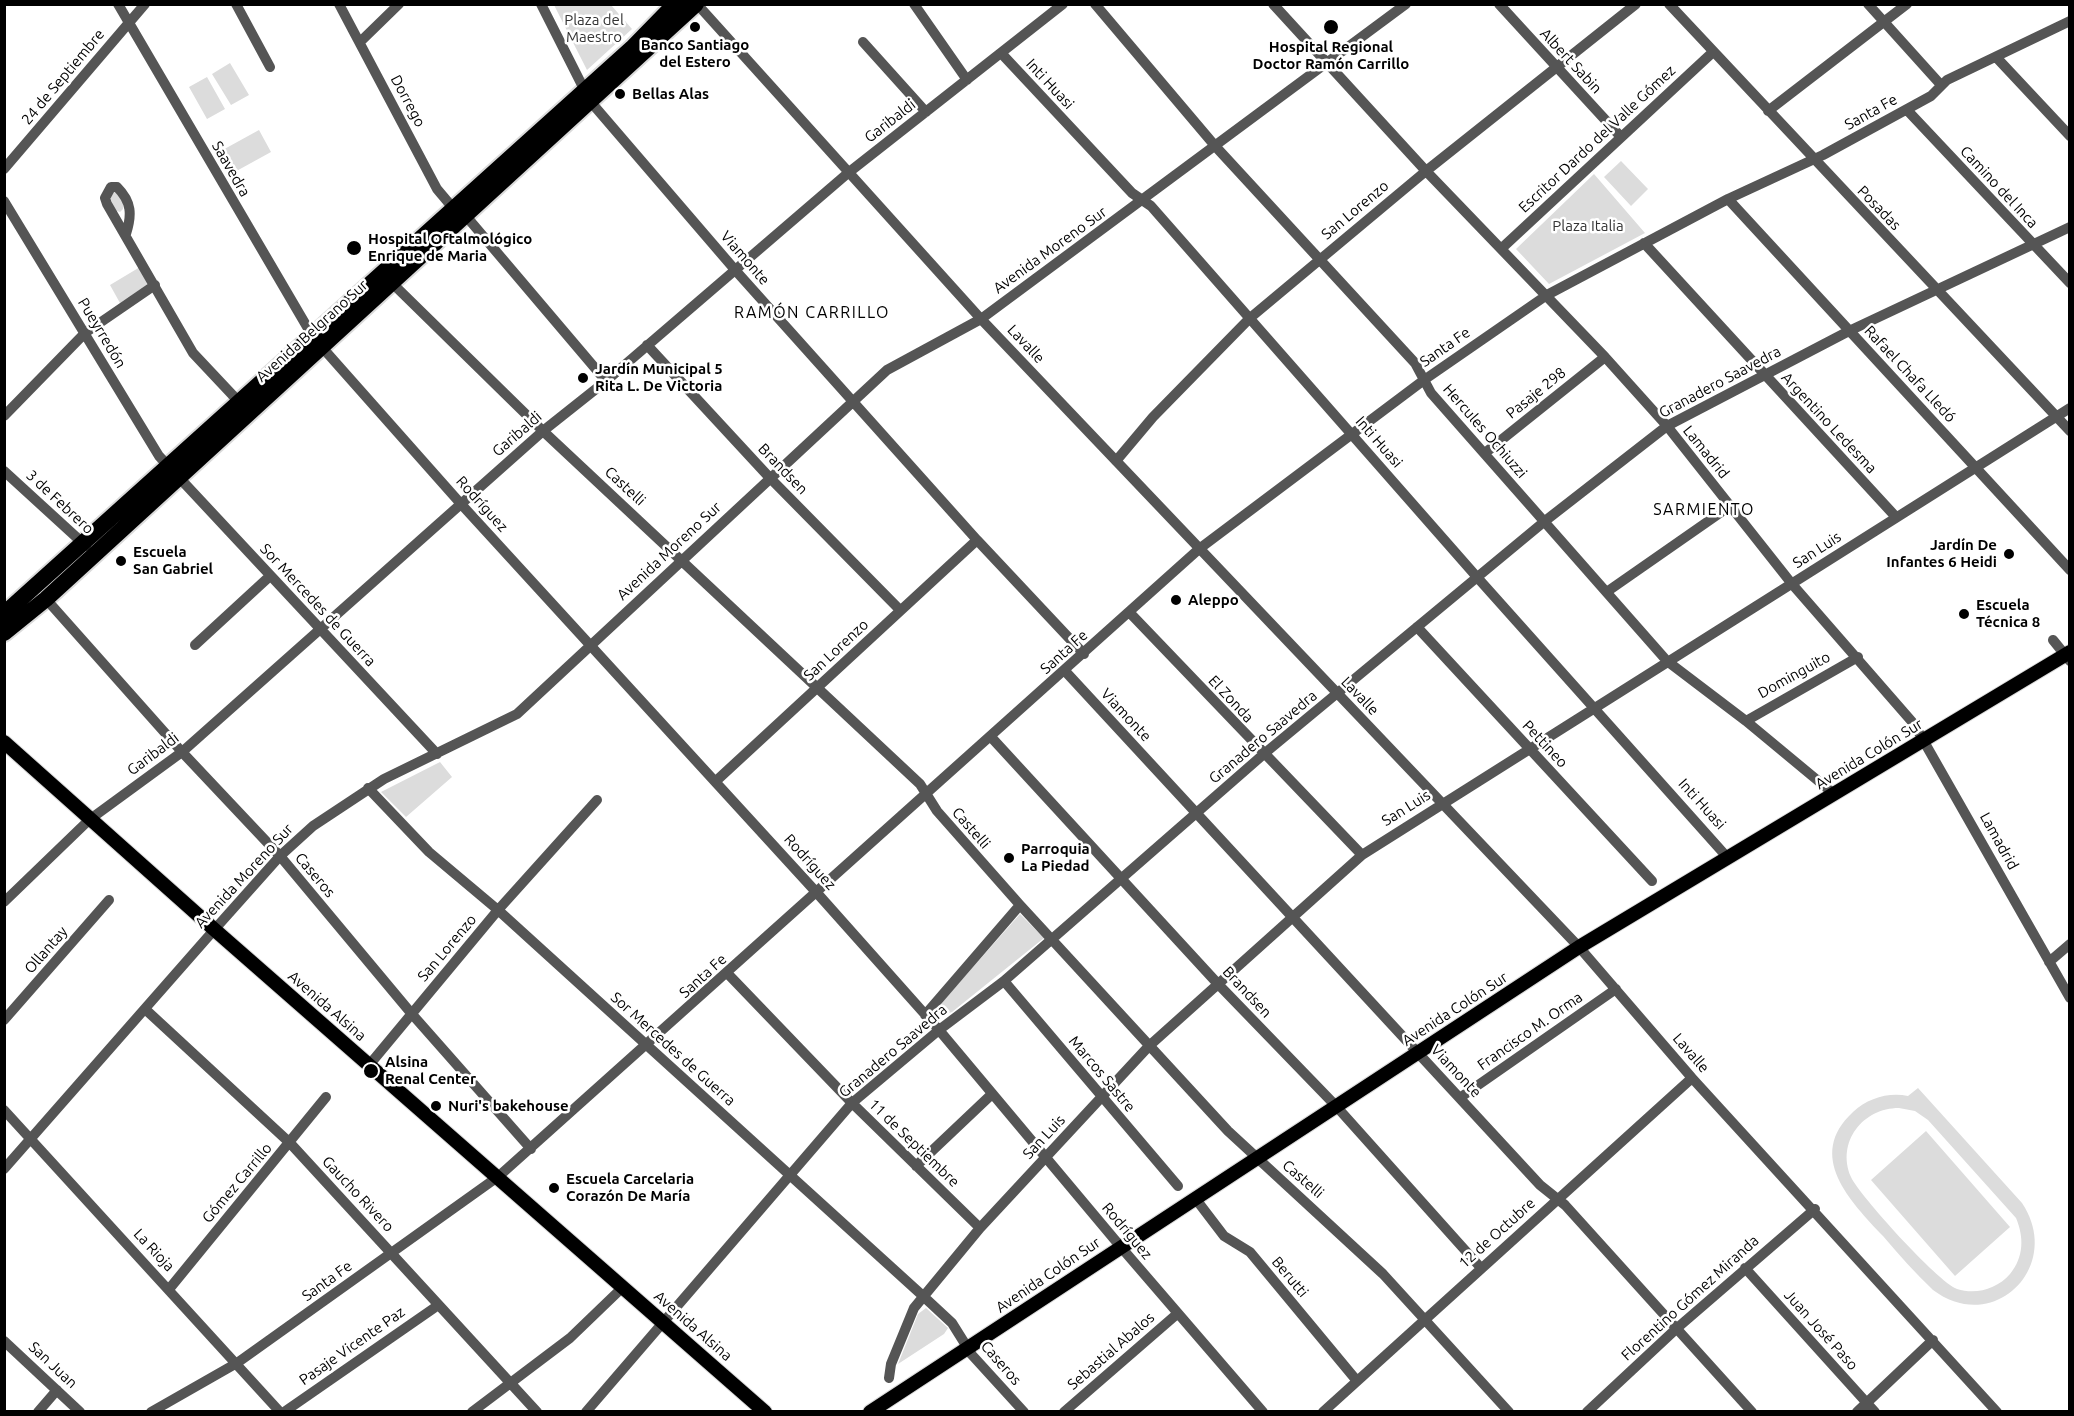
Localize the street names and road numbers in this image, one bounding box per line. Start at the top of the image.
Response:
street label: Albert Sabin [1536,25,1606,97]
street label: 24 de Septiembre [18,26,108,128]
street label: Inti Huasi [1022,55,1078,113]
street label: Escritor Dardo del Valle Gómez [1515,62,1679,216]
street label: Dorrego [387,72,429,130]
street label: Santa Fe [1842,90,1900,134]
street label: Garibaldi [861,95,919,147]
street label: Saavedra [208,138,254,200]
street label: Camino del Inca [1956,142,2042,232]
street label: San Lorenzo [1318,177,1392,243]
street label: Posadas [1853,182,1905,234]
street label: Avenida Moreno Sur [990,203,1110,297]
street label: Viamonte [717,227,773,289]
street label: Avenida Belgrano Sur [253,276,371,386]
street label: Pueyrredón [74,295,130,371]
street label: Lavalle [1004,321,1048,367]
street label: Rafael Chafa Lledó [1861,322,1959,426]
street label: Santa Fe [1416,323,1474,371]
street label: Granadero Saavedra [1656,342,1784,422]
street label: Pasaje 298 [1503,364,1569,422]
street label: Argentino Ledesma [1778,369,1880,477]
street label: Hercules Ochiuzzi [1439,380,1531,482]
street label: Garibaldi [489,408,545,460]
street label: Inti Huasi [1352,413,1406,471]
street label: Lamadrid [1679,422,1733,482]
street label: Brandsen [754,440,812,498]
street label: Castelli [601,463,649,509]
street label: 3 de Febrero [23,466,97,538]
street label: Rodríguez [452,473,512,535]
street label: Avenida Moreno Sur [613,498,725,604]
street label: San Luis [1789,528,1845,572]
street label: Sor Mercedes de Guerra [256,540,380,670]
street label: San Lorenzo [800,615,872,685]
street label: Santa Fe [1037,626,1091,678]
street label: Dominguito [1755,648,1833,702]
street label: El Zonda [1205,672,1257,726]
street label: Lavalle [1337,673,1383,719]
street label: Viamonte [1097,685,1155,745]
street label: Granadero Saavedra [1205,687,1321,787]
street label: Avenida Colón Sur [1812,715,1926,793]
street label: Pettineo [1519,717,1571,771]
street label: Garibaldi [124,729,182,779]
street label: Inti Huasi [1674,775,1730,833]
street label: San Luis [1378,786,1434,830]
street label: Castelli [948,804,994,852]
street label: Lamadrid [1976,809,2022,873]
street label: Avenida Moreno Sur [191,820,297,932]
street label: Rodríguez [780,831,840,893]
street label: Caseros [291,849,339,901]
street label: San Lorenzo [414,911,480,985]
street label: Ollantay [21,923,71,977]
street label: Santa Fe [676,950,730,1002]
street label: Brandsen [1219,963,1275,1021]
street label: Avenida Alsina [284,967,370,1045]
street label: Avenida Colón Sur [1399,968,1511,1050]
street label: Sor Mercedes de Guerra [607,988,739,1110]
street label: Francisco M. Orma [1474,988,1586,1074]
street label: Granadero Saavedra [835,1001,951,1101]
street label: Lavalle [1669,1030,1713,1076]
street label: Marcos Sastre [1065,1032,1139,1116]
street label: Viamonte [1427,1041,1485,1101]
street label: 11 de Septiembre [865,1095,963,1191]
street label: San Luis [1019,1111,1069,1163]
street label: Gómez Carrillo [198,1139,276,1227]
street label: Gaucho Rivero [318,1152,398,1236]
street label: Castelli [1279,1156,1327,1202]
street label: 12 de Octubre [1455,1194,1539,1272]
street label: Rodríguez [1098,1199,1156,1263]
street label: La Rioja [130,1225,178,1275]
street label: Florentino Gómez Miranda [1618,1231,1762,1365]
street label: Avenida Colón Sur [992,1233,1104,1317]
street label: Berutti [1268,1253,1312,1301]
street label: Santa Fe [299,1257,355,1305]
street label: Juan José Paso [1780,1286,1862,1374]
street label: Avenida Alsina [650,1287,736,1365]
street label: Pasaje Vicente Paz [296,1303,408,1389]
street label: Sebastial Abalos [1064,1308,1158,1394]
street label: Caseros [977,1337,1025,1389]
street label: San Juan [25,1338,81,1392]

